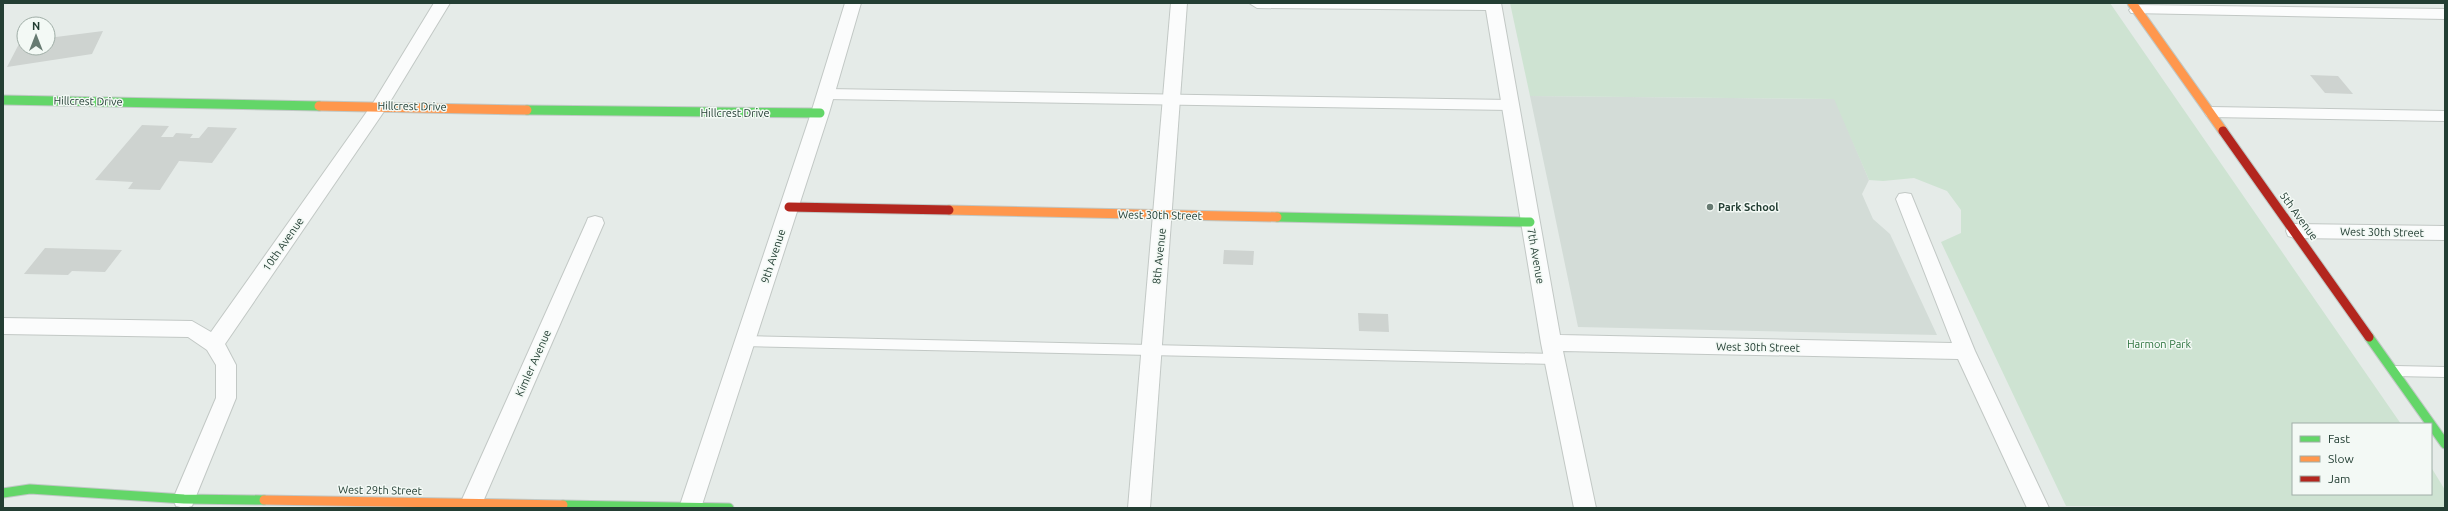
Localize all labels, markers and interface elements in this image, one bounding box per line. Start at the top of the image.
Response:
north arrow [16,16,56,56]
text: N [32,20,40,32]
street label: Hillcrest Drive [53,94,123,108]
street label: Hillcrest Drive [377,99,447,113]
street label: Hillcrest Drive [700,107,770,119]
street label: 5th Avenue [2278,190,2320,242]
place label: Park School [1718,201,1779,213]
marker: Park School [1705,202,1715,212]
street label: West 30th Street [1118,208,1203,222]
street label: 10th Avenue [260,215,306,273]
street label: West 30th Street [2340,225,2425,239]
street label: 9th Avenue [759,227,787,285]
street label: 8th Avenue [1150,227,1168,285]
street label: 7th Avenue [1525,227,1547,285]
street label: Kimler Avenue [513,328,553,398]
park label: Harmon Park [2127,338,2191,350]
street label: West 30th Street [1716,340,1801,354]
legend [2292,423,2432,495]
text: Fast [2328,432,2350,445]
text: Slow [2328,452,2354,465]
text: Jam [2328,472,2350,485]
street label: West 29th Street [338,483,423,497]

